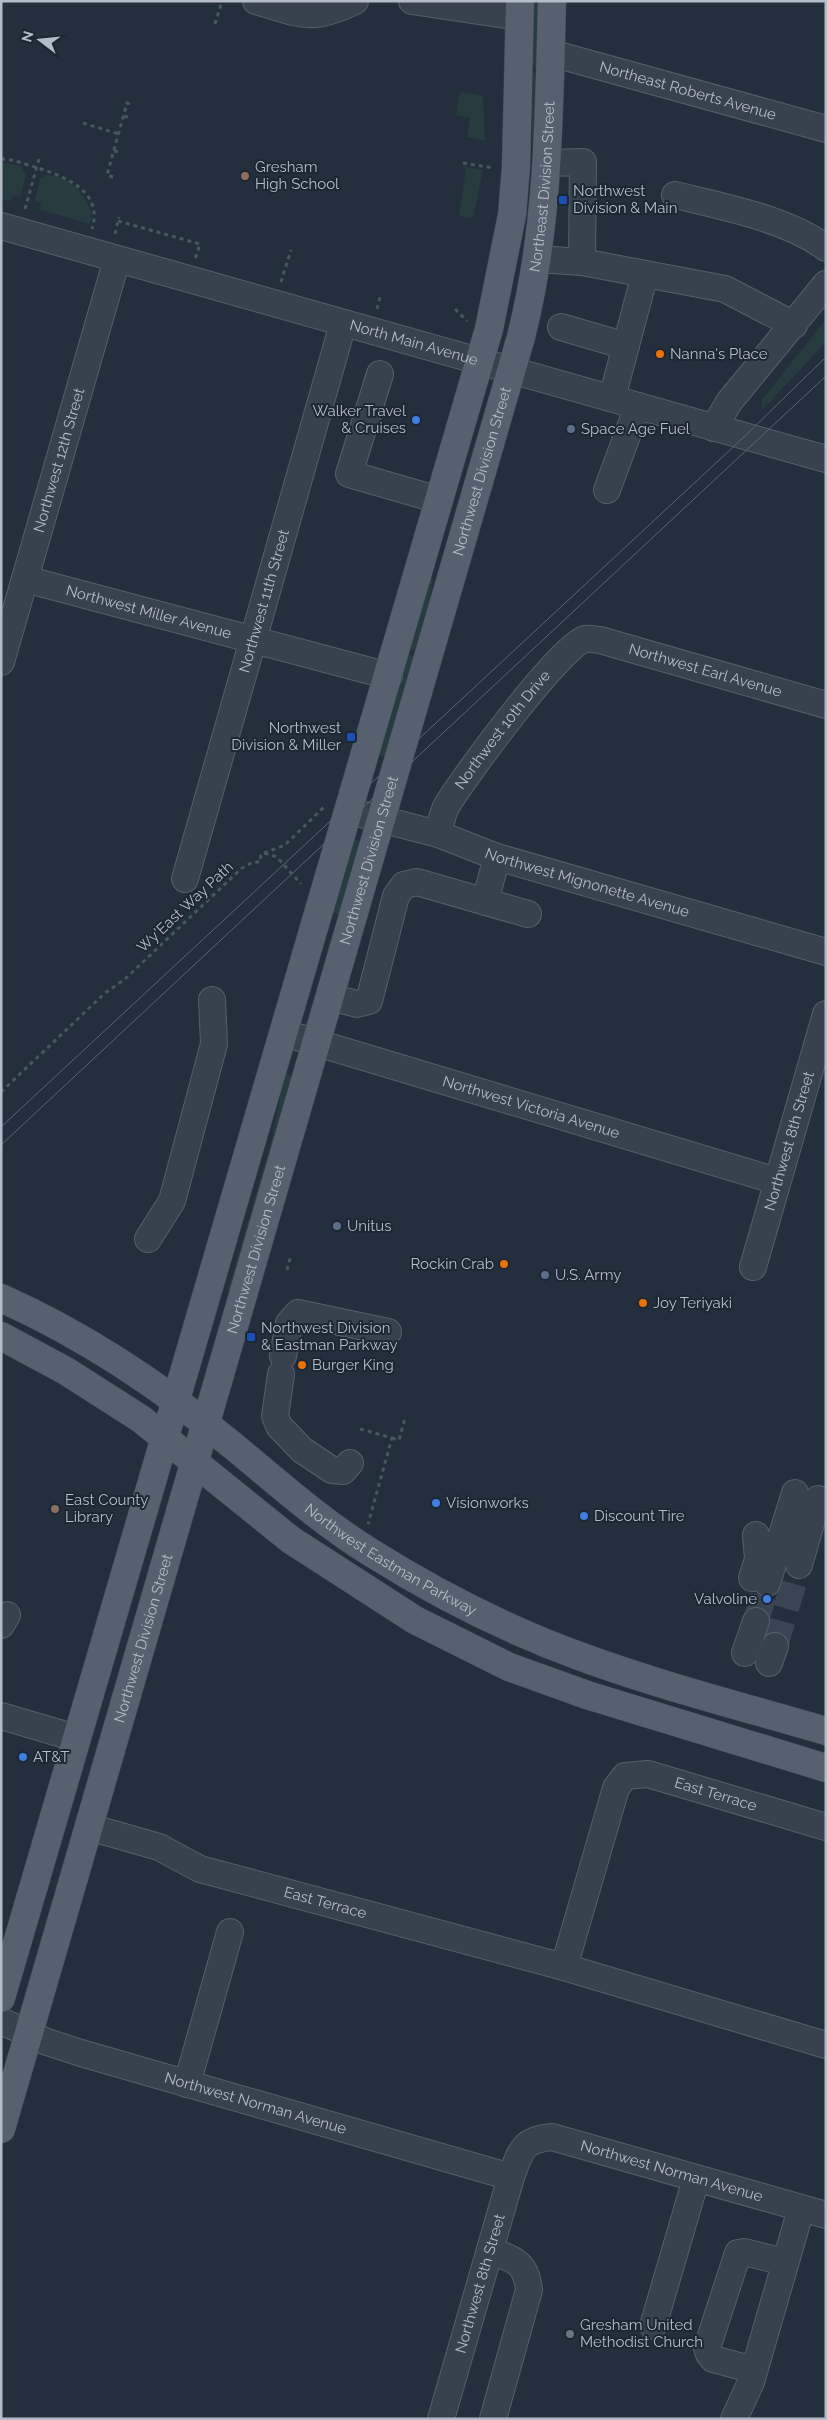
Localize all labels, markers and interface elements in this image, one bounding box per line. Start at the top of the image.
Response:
north arrow [15,15,65,65]
text: N [18,29,37,44]
street label: Northeast Roberts Avenue [597,58,779,124]
street label: Northeast Division Street [526,101,558,273]
place label: Gresham High School [255,158,340,193]
marker: Gresham High School [239,170,251,182]
place label: Northwest Division & Main [573,182,677,217]
marker: Northwest Division & Main [557,194,569,206]
street label: North Main Avenue [348,316,480,369]
place label: Nanna's Place [670,345,768,363]
marker: Nanna's Place [654,348,666,360]
street label: Northwest Division Street [449,385,515,558]
street label: Northwest 12th Street [30,386,88,535]
place label: Walker Travel & Cruises [313,402,407,437]
marker: Walker Travel & Cruises [410,414,422,426]
place label: Space Age Fuel [581,420,691,438]
marker: Space Age Fuel [565,423,577,435]
street label: Northwest 11th Street [235,527,293,675]
street label: Northwest Miller Avenue [64,581,234,643]
street label: Northwest Earl Avenue [627,640,784,701]
street label: Northwest 10th Drive [451,667,554,793]
place label: Northwest Division & Miller [231,719,342,754]
marker: Northwest Division & Miller [345,731,357,743]
street label: Northwest Division Street [336,774,402,947]
street label: Northwest Mignonette Avenue [482,844,692,921]
street label: Wy'East Way Path [133,858,237,956]
street label: Northwest 8th Street [761,1069,818,1213]
street label: Northwest Victoria Avenue [440,1072,622,1142]
street label: Northwest Division Street [223,1163,289,1336]
place label: Unitus [347,1217,391,1235]
marker: Unitus [331,1220,343,1232]
place label: Rockin Crab [411,1255,494,1273]
marker: Rockin Crab [498,1258,510,1270]
place label: U.S. Army [555,1266,621,1284]
marker: U.S. Army [539,1269,551,1281]
place label: Joy Teriyaki [653,1294,732,1312]
marker: Joy Teriyaki [637,1297,649,1309]
place label: Northwest Division & Eastman Parkway [261,1319,398,1354]
marker: Northwest Division & Eastman Parkway [245,1331,257,1343]
place label: Burger King [312,1356,394,1374]
marker: Burger King [296,1359,308,1371]
place label: East County Library [65,1491,148,1526]
place label: Visionworks [446,1494,529,1512]
marker: Visionworks [430,1497,442,1509]
street label: Northwest Eastman Parkway [301,1500,480,1619]
marker: East County Library [49,1503,61,1515]
place label: Discount Tire [594,1507,685,1525]
marker: Discount Tire [578,1510,590,1522]
street label: Northwest Division Street [110,1552,176,1725]
place label: Valvoline [694,1590,757,1608]
marker: Valvoline [761,1593,773,1605]
place label: AT&T [33,1748,70,1766]
marker: AT&T [17,1751,29,1763]
street label: East Terrace [672,1773,759,1815]
street label: East Terrace [282,1883,369,1922]
street label: Northwest Norman Avenue [162,2069,349,2138]
street label: Northwest Norman Avenue [578,2137,765,2206]
street label: Northwest 8th Street [451,2212,509,2355]
place label: Gresham United Methodist Church [580,2316,703,2351]
marker: Gresham United Methodist Church [564,2328,576,2340]

